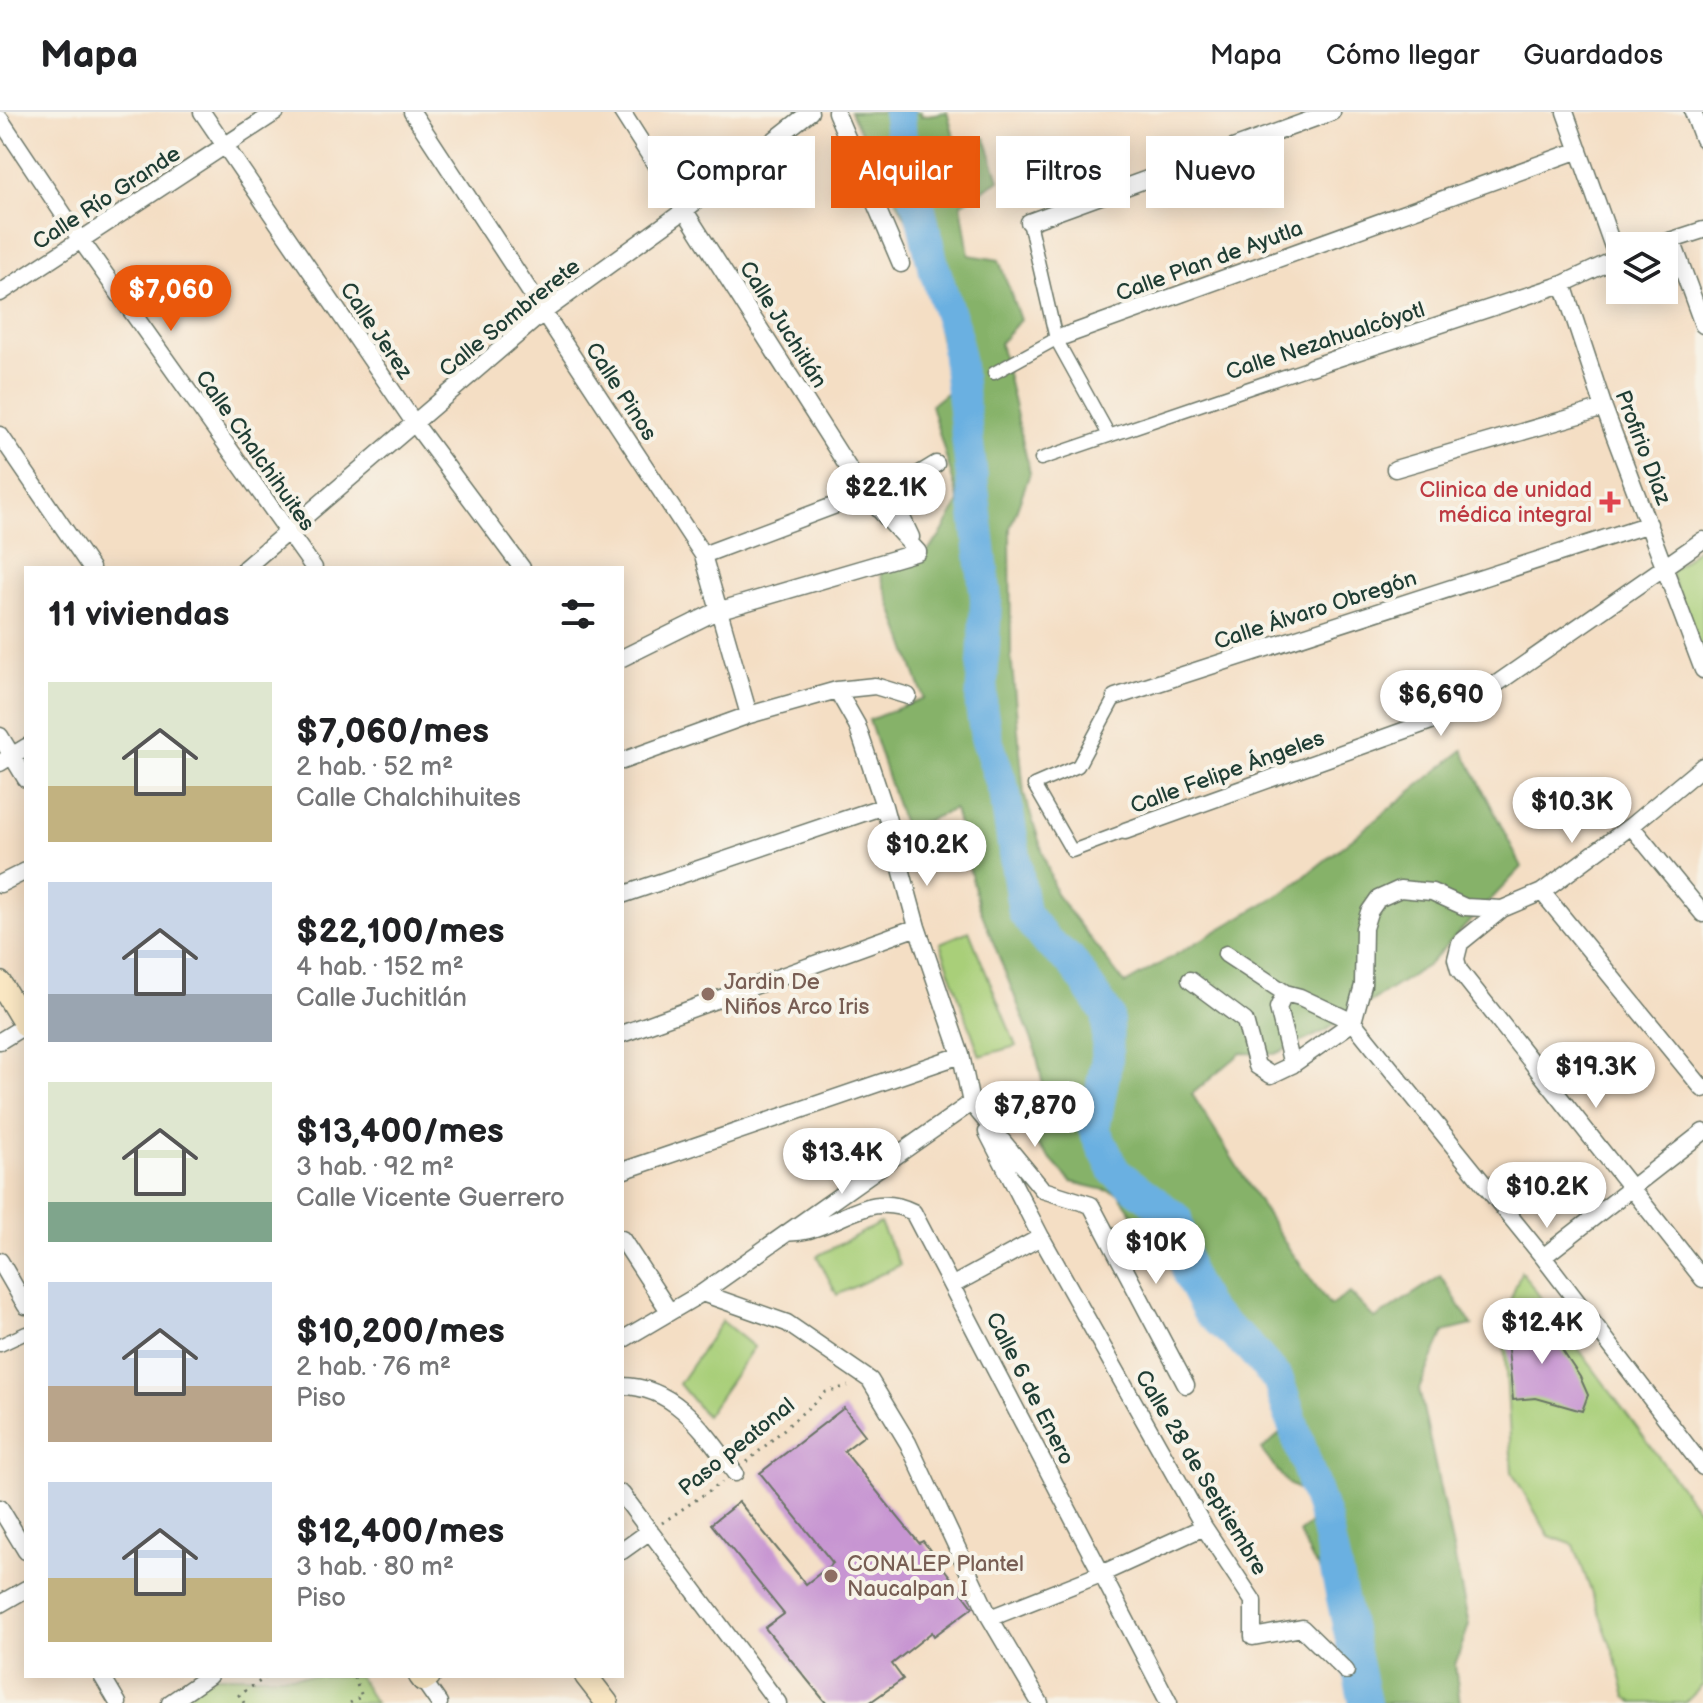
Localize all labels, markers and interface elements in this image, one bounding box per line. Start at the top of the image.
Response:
text: Mapa [40,33,138,78]
text: Mapa [1210,39,1282,72]
text: Cómo llegar [1326,39,1479,72]
text: Guardados [1523,39,1663,72]
chip: Comprar [648,136,815,208]
chip: Alquilar [831,136,980,208]
chip: Filtros [996,136,1130,208]
chip: Nuevo [1146,136,1284,208]
street label: Calle Río Grande [28,140,186,256]
street label: Calle Plan de Ayutla [1112,215,1307,308]
map controls [1606,232,1678,304]
button: layers [1606,232,1678,304]
street label: Calle Sombrerete [434,253,586,383]
street label: Calle Juchitlán [733,256,833,393]
pin: $7,060 [106,265,236,333]
text: $7,060 [128,275,214,306]
street label: Calle Jerez [334,277,418,385]
street label: Calle Nezahualcóyotl [1223,296,1428,386]
street label: Calle Pinos [579,338,662,446]
street label: Calle Chalchihuites [189,365,320,537]
street label: Profirio Díaz [1608,387,1677,509]
pin: $22.1K [821,463,951,531]
text: $22.1K [845,473,927,504]
place label: Clinica de unidad médica integral [1420,477,1592,529]
marker: Clinica de unidad médica integral [1599,491,1621,513]
street label: Calle Álvaro Obregón [1210,564,1420,656]
icon: filters [556,592,600,636]
text: 11 viviendas [48,594,229,635]
pin: $6,690 [1376,670,1506,738]
text: $6,690 [1398,680,1484,711]
text: $7,060/mes [296,711,489,752]
icon: home [112,714,208,810]
street label: Calle Felipe Ángeles [1126,724,1328,820]
text: 2 hab. · 52 m² [296,752,453,783]
pin: $10.3K [1507,777,1637,845]
text: Calle Chalchihuites [296,783,521,814]
text: $10.3K [1531,787,1613,818]
pin: $10.2K [862,820,992,888]
text: $10.2K [885,830,969,861]
text: $22,100/mes [296,911,505,952]
icon: home [112,914,208,1010]
text: 4 hab. · 152 m² [296,952,464,983]
place label: Jardin De Niños Arco Iris [724,969,869,1021]
text: Calle Juchitlán [296,983,467,1014]
marker: Jardin De Niños Arco Iris [699,985,717,1003]
pin: $19.3K [1531,1042,1661,1110]
text: $19.3K [1555,1052,1637,1083]
pin: $7,870 [970,1081,1100,1149]
text: $7,870 [993,1091,1077,1122]
text: $13,400/mes [296,1111,504,1152]
icon: home [112,1114,208,1210]
pin: $13.4K [777,1128,907,1196]
text: $13.4K [801,1138,883,1169]
text: 3 hab. · 92 m² [296,1152,454,1183]
pin: $10.2K [1482,1162,1612,1230]
text: $10.2K [1505,1172,1589,1203]
text: Calle Vicente Guerrero [296,1183,565,1214]
pin: $10K [1109,1218,1203,1286]
text: $10K [1125,1228,1187,1259]
pin: $12.4K [1477,1298,1607,1366]
street label: Calle 6 de Enero [980,1308,1080,1470]
text: $12.4K [1501,1308,1583,1339]
text: $10,200/mes [296,1311,505,1352]
icon: home [112,1314,208,1410]
text: 2 hab. · 76 m² [296,1352,451,1383]
street label: Calle 28 de Septiembre [1129,1365,1273,1580]
text: Piso [296,1383,346,1414]
street label: Paso peatonal [674,1392,800,1502]
text: $12,400/mes [296,1511,504,1552]
icon: home [112,1514,208,1610]
place label: CONALEP Plantel Naucalpan I [847,1551,1024,1603]
text: 3 hab. · 80 m² [296,1552,454,1583]
marker: CONALEP Plantel Naucalpan I [822,1567,840,1585]
text: Piso [296,1583,346,1614]

